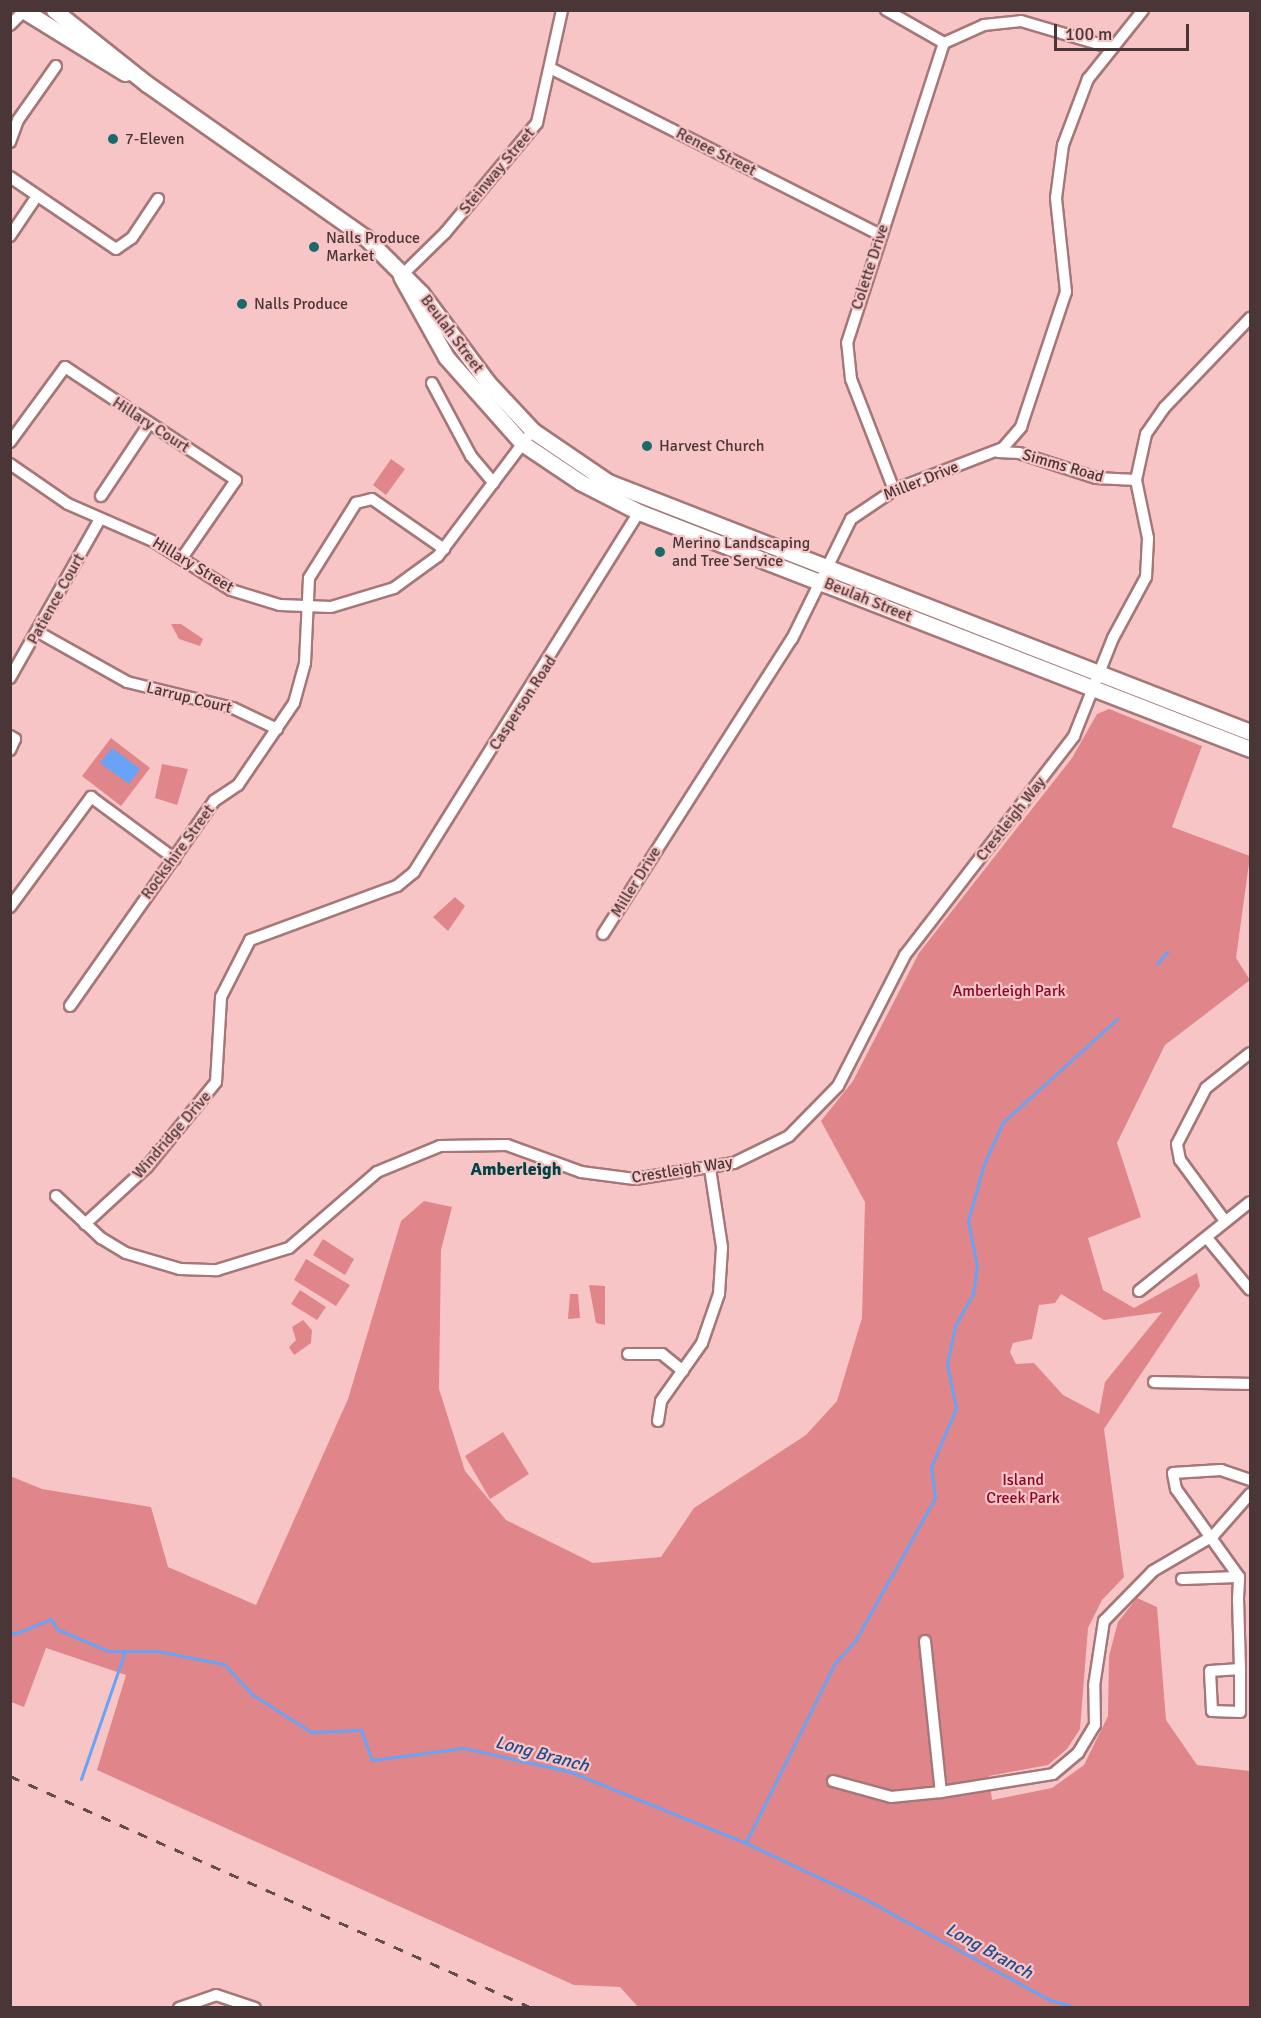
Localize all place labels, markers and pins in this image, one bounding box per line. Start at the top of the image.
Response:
place label: 7-Eleven [125,129,184,149]
marker: 7-Eleven [106,132,120,146]
place label: Nalls Produce Market [326,228,420,266]
marker: Nalls Produce Market [307,240,321,254]
place label: Nalls Produce [254,294,348,314]
marker: Nalls Produce [235,297,249,311]
place label: Harvest Church [659,436,764,456]
marker: Harvest Church [640,439,654,453]
place label: Merino Landscaping and Tree Service [672,533,810,571]
marker: Merino Landscaping and Tree Service [653,545,667,559]

